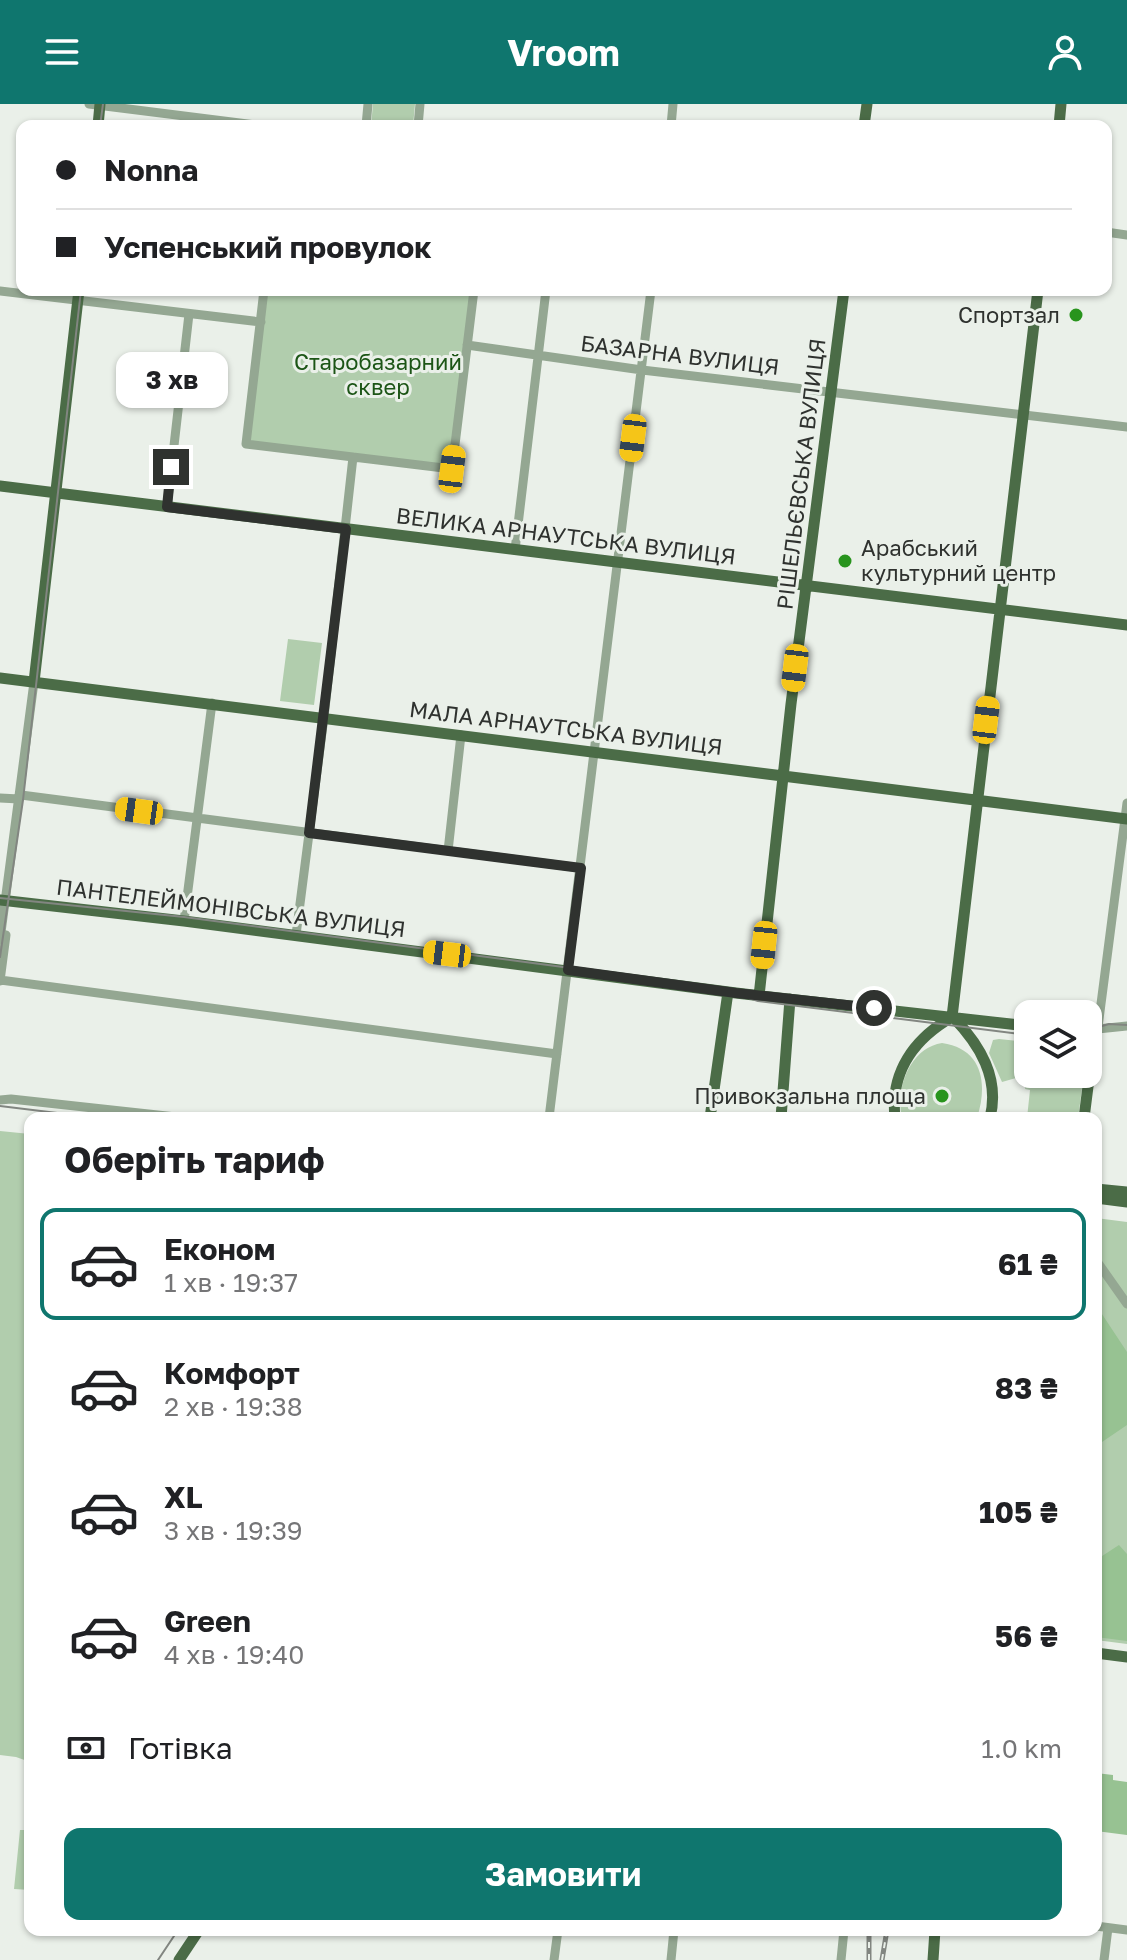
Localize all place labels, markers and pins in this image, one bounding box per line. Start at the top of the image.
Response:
place label: Спортзал [958,301,1060,328]
marker: Спортзал [1067,306,1085,324]
place label: Арабський культурний центр [861,534,1056,586]
marker: Арабський культурний центр [836,552,854,570]
place label: Привокзальна площа [694,1082,926,1109]
marker: Привокзальна площа [933,1087,951,1105]

